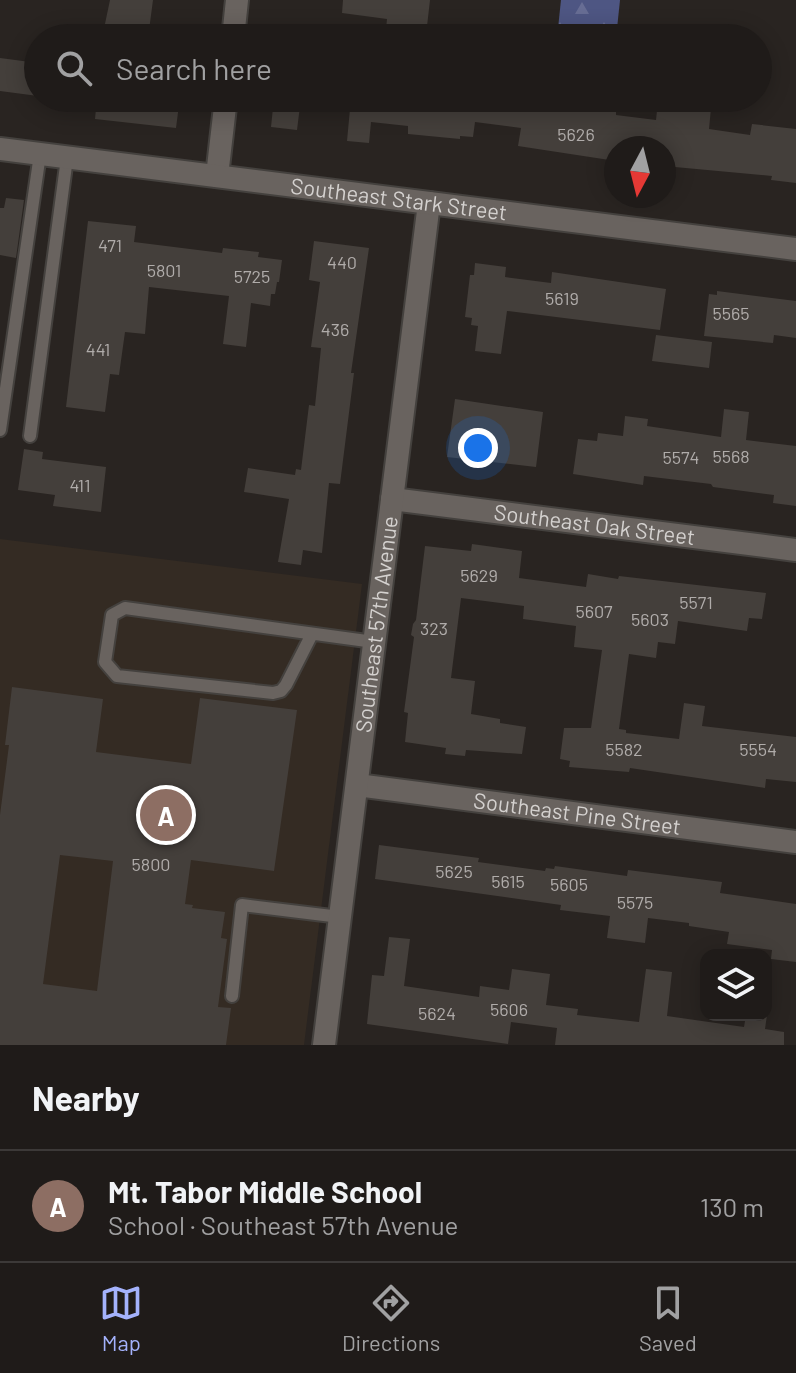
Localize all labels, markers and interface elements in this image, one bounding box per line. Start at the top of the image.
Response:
search box [24,24,772,112]
icon: search [52,46,96,90]
text: Search here [116,50,272,86]
house number: 5626 [557,123,595,145]
north arrow [604,136,676,208]
street label: Southeast Stark Street [289,172,509,225]
house number: 471 [98,234,122,256]
house number: 440 [327,251,357,273]
house number: 5801 [147,259,181,281]
house number: 5725 [234,265,270,287]
house number: 5619 [545,287,579,309]
house number: 5565 [712,302,750,324]
house number: 436 [321,318,349,340]
house number: 441 [86,338,110,360]
your location [458,428,498,468]
house number: 5568 [712,445,750,467]
house number: 5574 [663,446,699,468]
house number: 411 [70,474,90,496]
street label: Southeast Oak Street [492,498,697,549]
street label: Southeast 57th Avenue [349,514,402,734]
house number: 5629 [460,564,498,586]
house number: 5571 [679,591,713,613]
house number: 5607 [575,600,613,622]
house number: 5603 [631,608,669,630]
house number: 323 [420,617,448,639]
house number: 5582 [605,738,643,760]
house number: 5554 [739,738,777,760]
pin: A [140,785,192,845]
street label: Southeast Pine Street [472,786,683,839]
house number: 5800 [132,853,170,875]
house number: 5625 [435,860,473,882]
house number: 5615 [491,870,525,892]
house number: 5605 [550,873,588,895]
house number: 5575 [617,891,653,913]
map controls [700,949,772,1021]
button: layers [700,949,772,1021]
house number: 5606 [490,998,528,1020]
house number: 5624 [418,1002,456,1024]
text: Nearby [32,1077,140,1118]
text: Mt. Tabor Middle School [108,1173,422,1209]
text: A [49,1191,67,1222]
text: 130 m [700,1191,764,1222]
text: School · Southeast 57th Avenue [108,1209,458,1240]
tab: Map [99,1281,143,1355]
tab: Directions [342,1281,440,1355]
tab: Saved [639,1281,697,1355]

